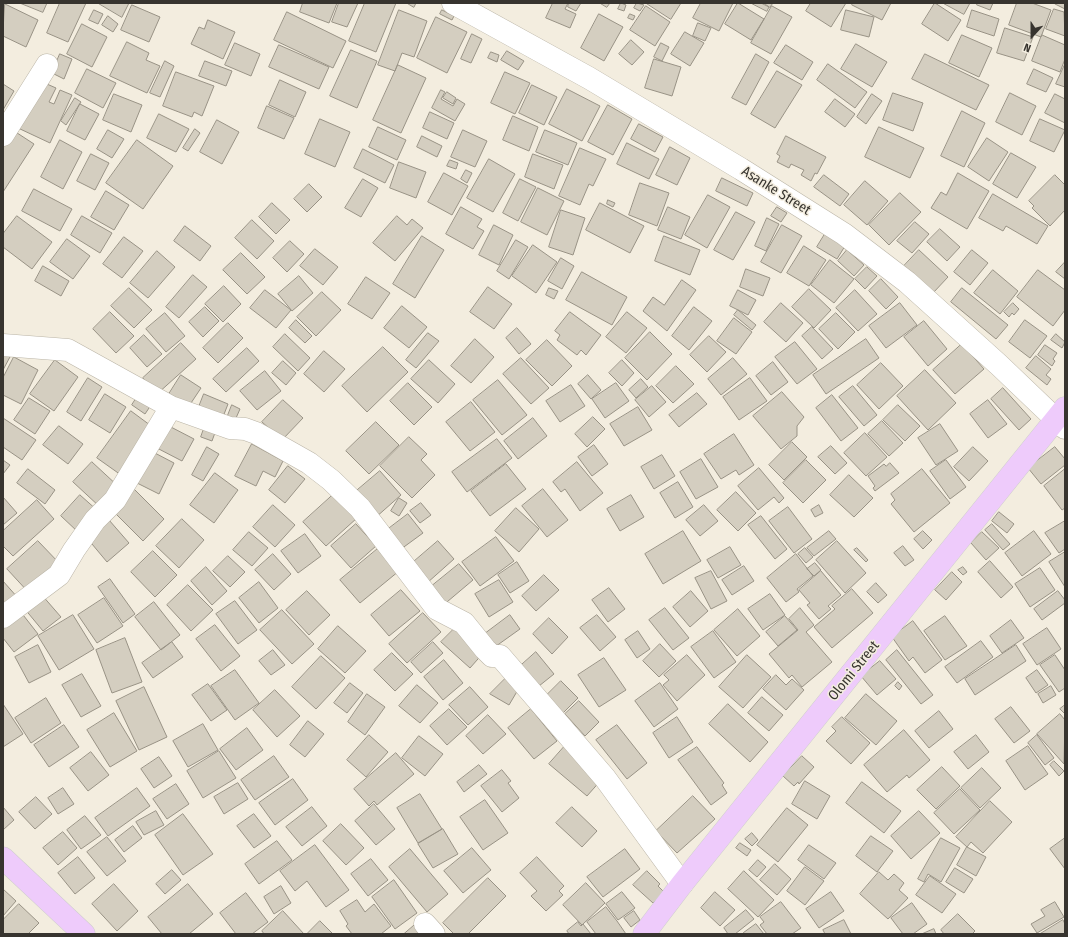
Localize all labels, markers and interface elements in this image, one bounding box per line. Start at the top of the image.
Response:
north arrow [1012,16,1052,56]
text: N [1022,40,1033,55]
street label: Asanke Street [738,163,814,219]
street label: Olomi Street [825,638,883,704]

